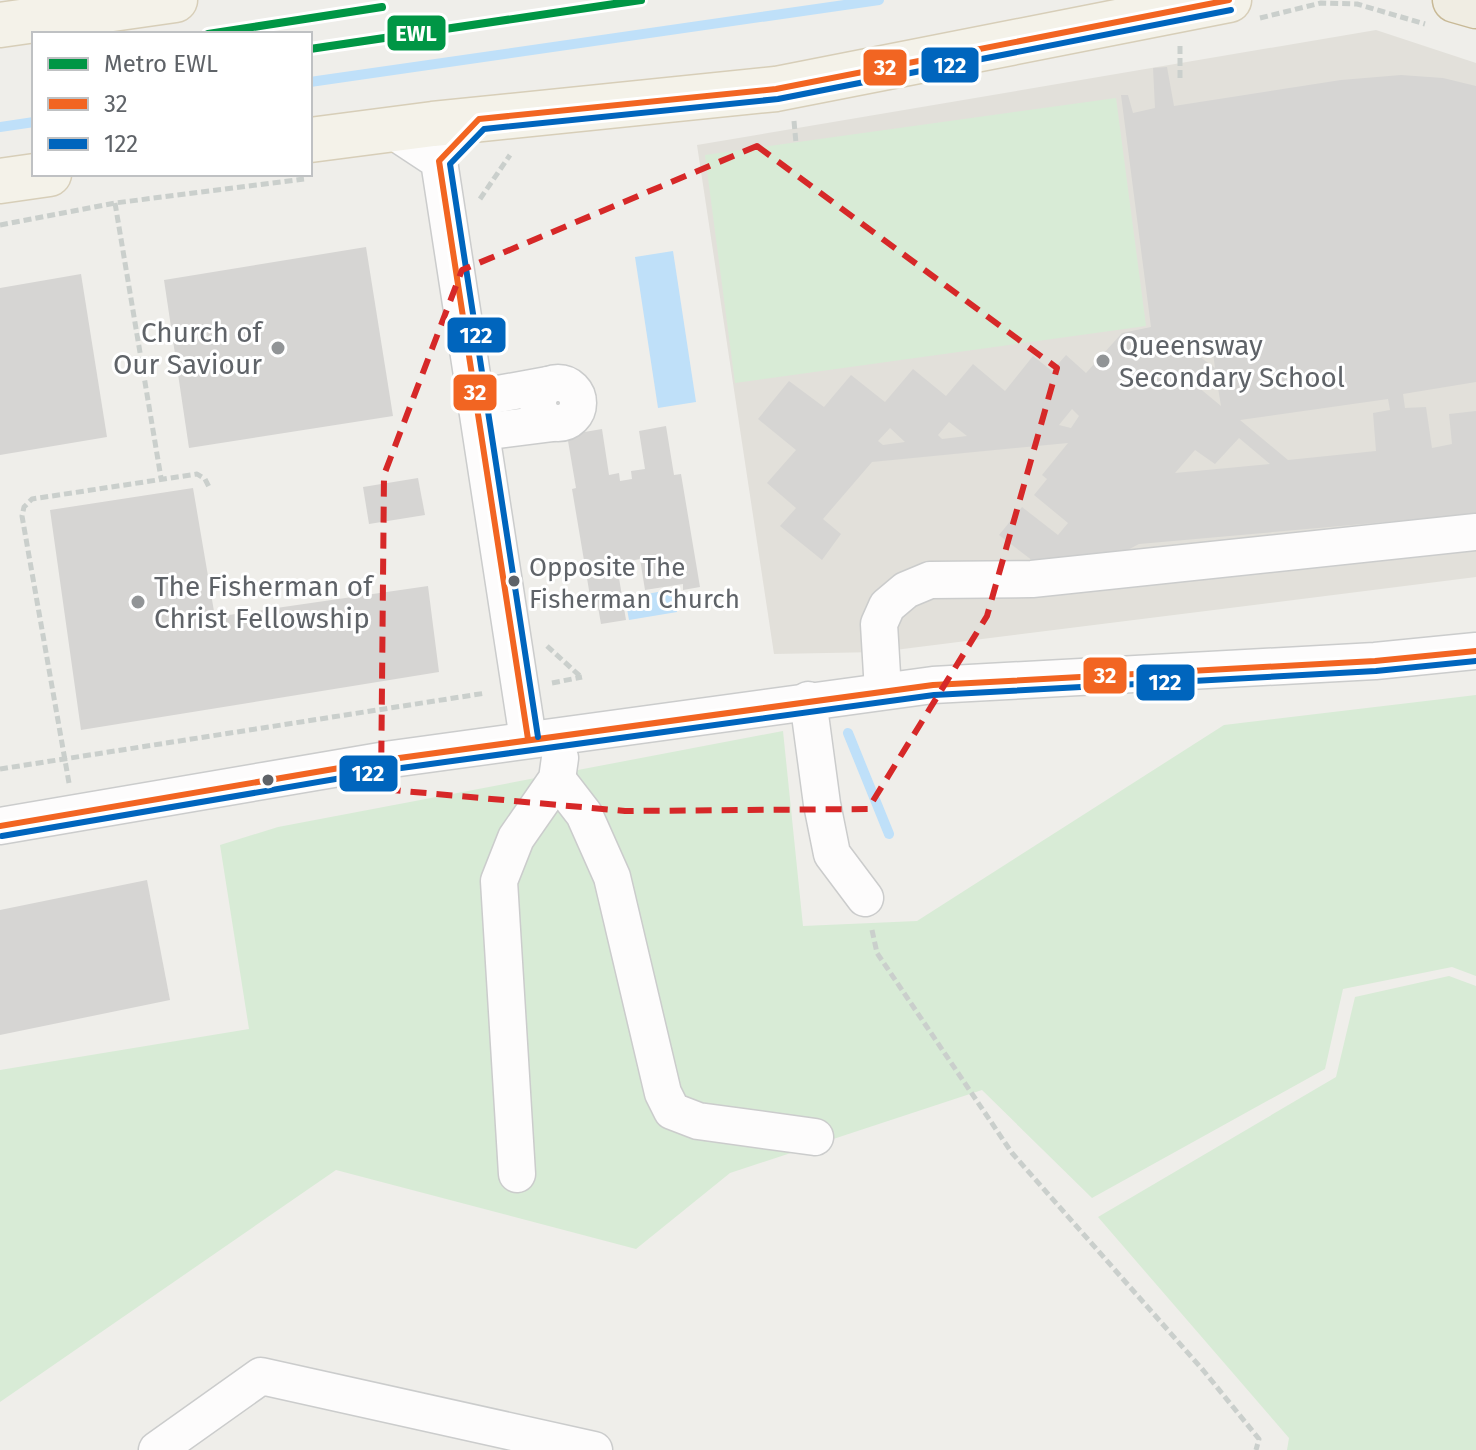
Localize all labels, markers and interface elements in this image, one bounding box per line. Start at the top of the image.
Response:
line badge: EWL [386,14,447,52]
text: EWL [395,20,437,47]
legend [32,32,312,176]
line badge: 122 [920,46,980,84]
line badge: 32 [862,48,908,87]
text: Metro EWL [104,50,218,78]
text: 122 [934,52,966,79]
text: 32 [873,54,896,81]
text: 32 [104,90,128,118]
text: 122 [104,130,138,158]
place label: Church of Our Saviour [113,316,265,381]
line badge: 122 [446,316,507,354]
text: 122 [460,322,492,349]
place label: Queensway Secondary School [1119,329,1345,394]
marker: Church of Our Saviour [269,339,287,357]
marker: Queensway Secondary School [1094,352,1112,370]
line badge: 32 [452,373,498,412]
text: 32 [463,379,486,406]
place label: Opposite The Fisherman Church [529,552,740,615]
place label: The Fisherman of Christ Fellowship [154,570,375,635]
marker: Opposite The Fisherman Church [506,573,522,589]
marker: The Fisherman of Christ Fellowship [129,593,147,611]
line badge: 32 [1082,656,1128,695]
text: 32 [1093,662,1116,689]
line badge: 122 [1135,663,1196,702]
text: 122 [1149,669,1181,696]
line badge: 122 [338,754,399,793]
text: 122 [352,760,384,787]
unlabelled marker [260,772,276,788]

